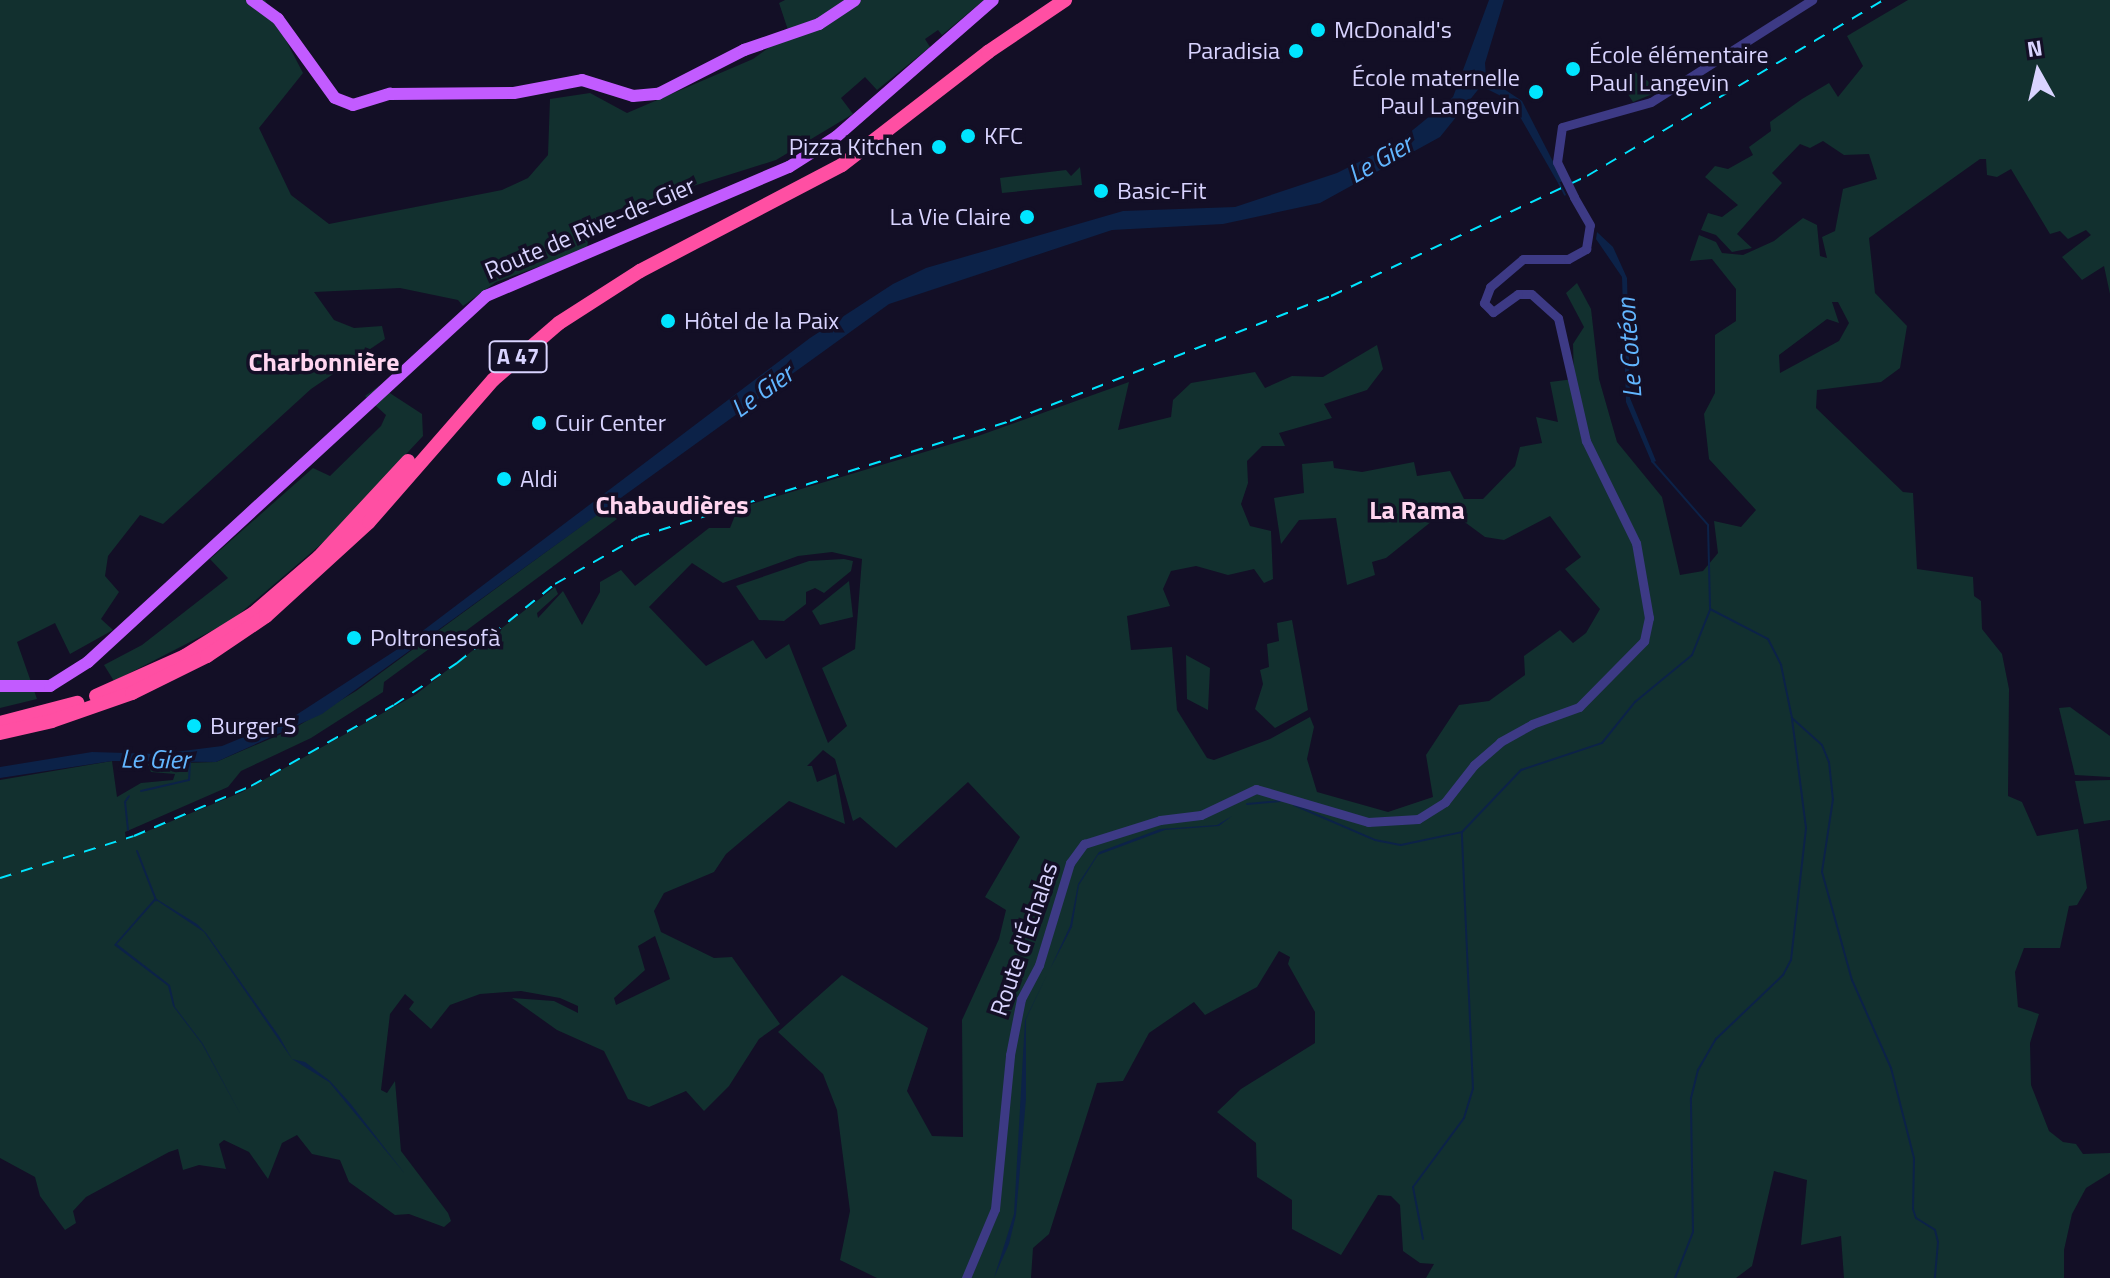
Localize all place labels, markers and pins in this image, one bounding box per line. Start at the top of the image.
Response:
place label: McDonald's [1334,16,1452,44]
marker: McDonald's [1309,21,1327,39]
place label: Paradisia [1187,37,1280,65]
place label: École élémentaire Paul Langevin [1589,41,1769,97]
marker: Paradisia [1287,42,1305,60]
marker: École élémentaire Paul Langevin [1564,60,1582,78]
place label: École maternelle Paul Langevin [1352,64,1520,120]
marker: École maternelle Paul Langevin [1527,83,1545,101]
place label: KFC [984,122,1023,150]
marker: KFC [959,127,977,145]
place label: Pizza Kitchen [789,133,923,161]
marker: Pizza Kitchen [930,138,948,156]
place label: Basic-Fit [1117,177,1207,205]
marker: Basic-Fit [1092,182,1110,200]
place label: La Vie Claire [890,203,1011,231]
marker: La Vie Claire [1018,208,1036,226]
place label: Hôtel de la Paix [684,307,839,335]
marker: Hôtel de la Paix [659,312,677,330]
place label: Cuir Center [555,409,666,437]
marker: Cuir Center [530,414,548,432]
place label: Aldi [520,465,558,493]
marker: Aldi [495,470,513,488]
place label: Poltronesofà [370,624,500,652]
marker: Poltronesofà [345,629,363,647]
place label: Burger'S [210,712,296,740]
marker: Burger'S [185,717,203,735]

